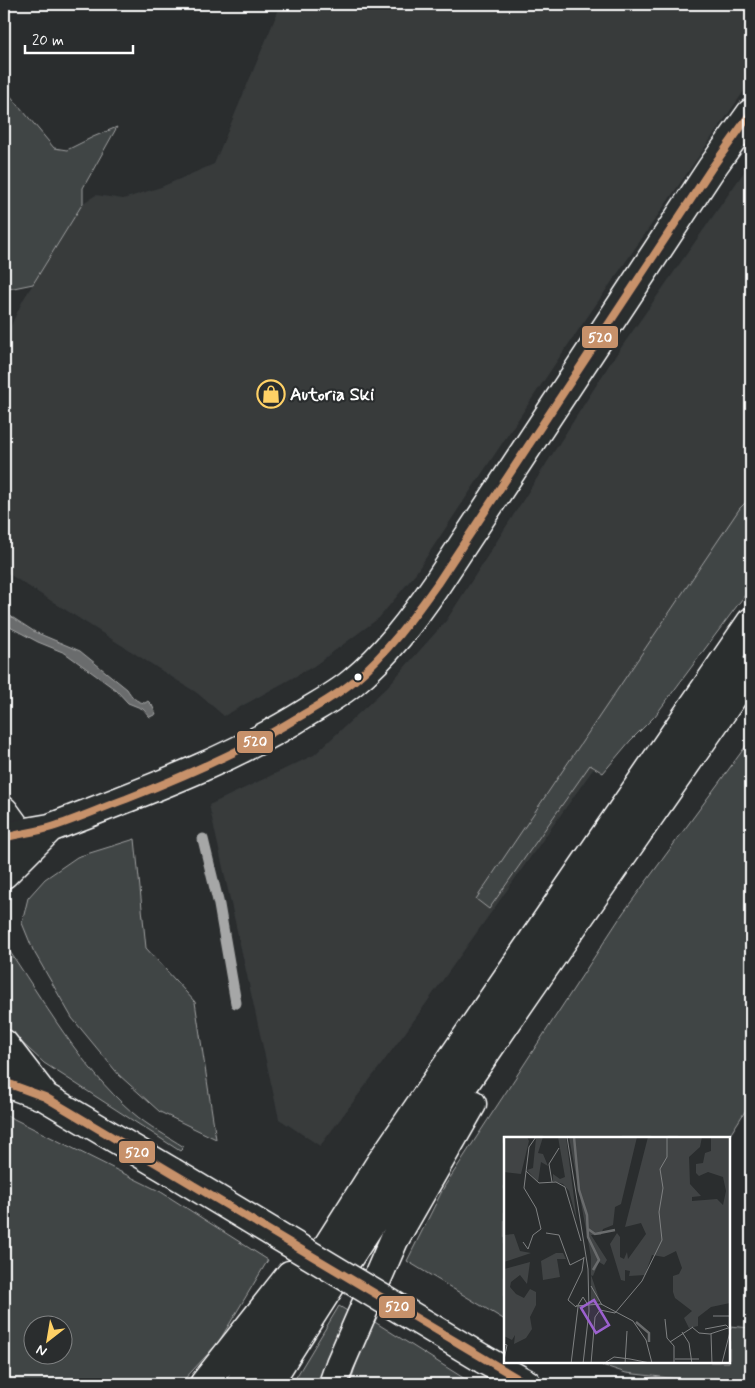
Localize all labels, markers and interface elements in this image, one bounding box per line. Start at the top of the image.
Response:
scale bar [25,22,132,54]
text: 20 m [32,31,64,51]
line badge: 520 [581,325,619,349]
text: 520 [588,329,612,347]
shop icon: Autoria Ski [256,379,286,409]
place label: Autoria Ski [290,383,374,407]
unlabelled marker [353,672,363,682]
line badge: 520 [236,730,274,754]
text: 520 [243,733,267,751]
inset map [504,1137,730,1363]
line badge: 520 [118,1140,156,1164]
text: 520 [125,1144,149,1162]
line badge: 520 [378,1295,416,1319]
text: 520 [385,1298,409,1316]
north arrow [22,1316,72,1366]
text: N [33,1340,50,1360]

